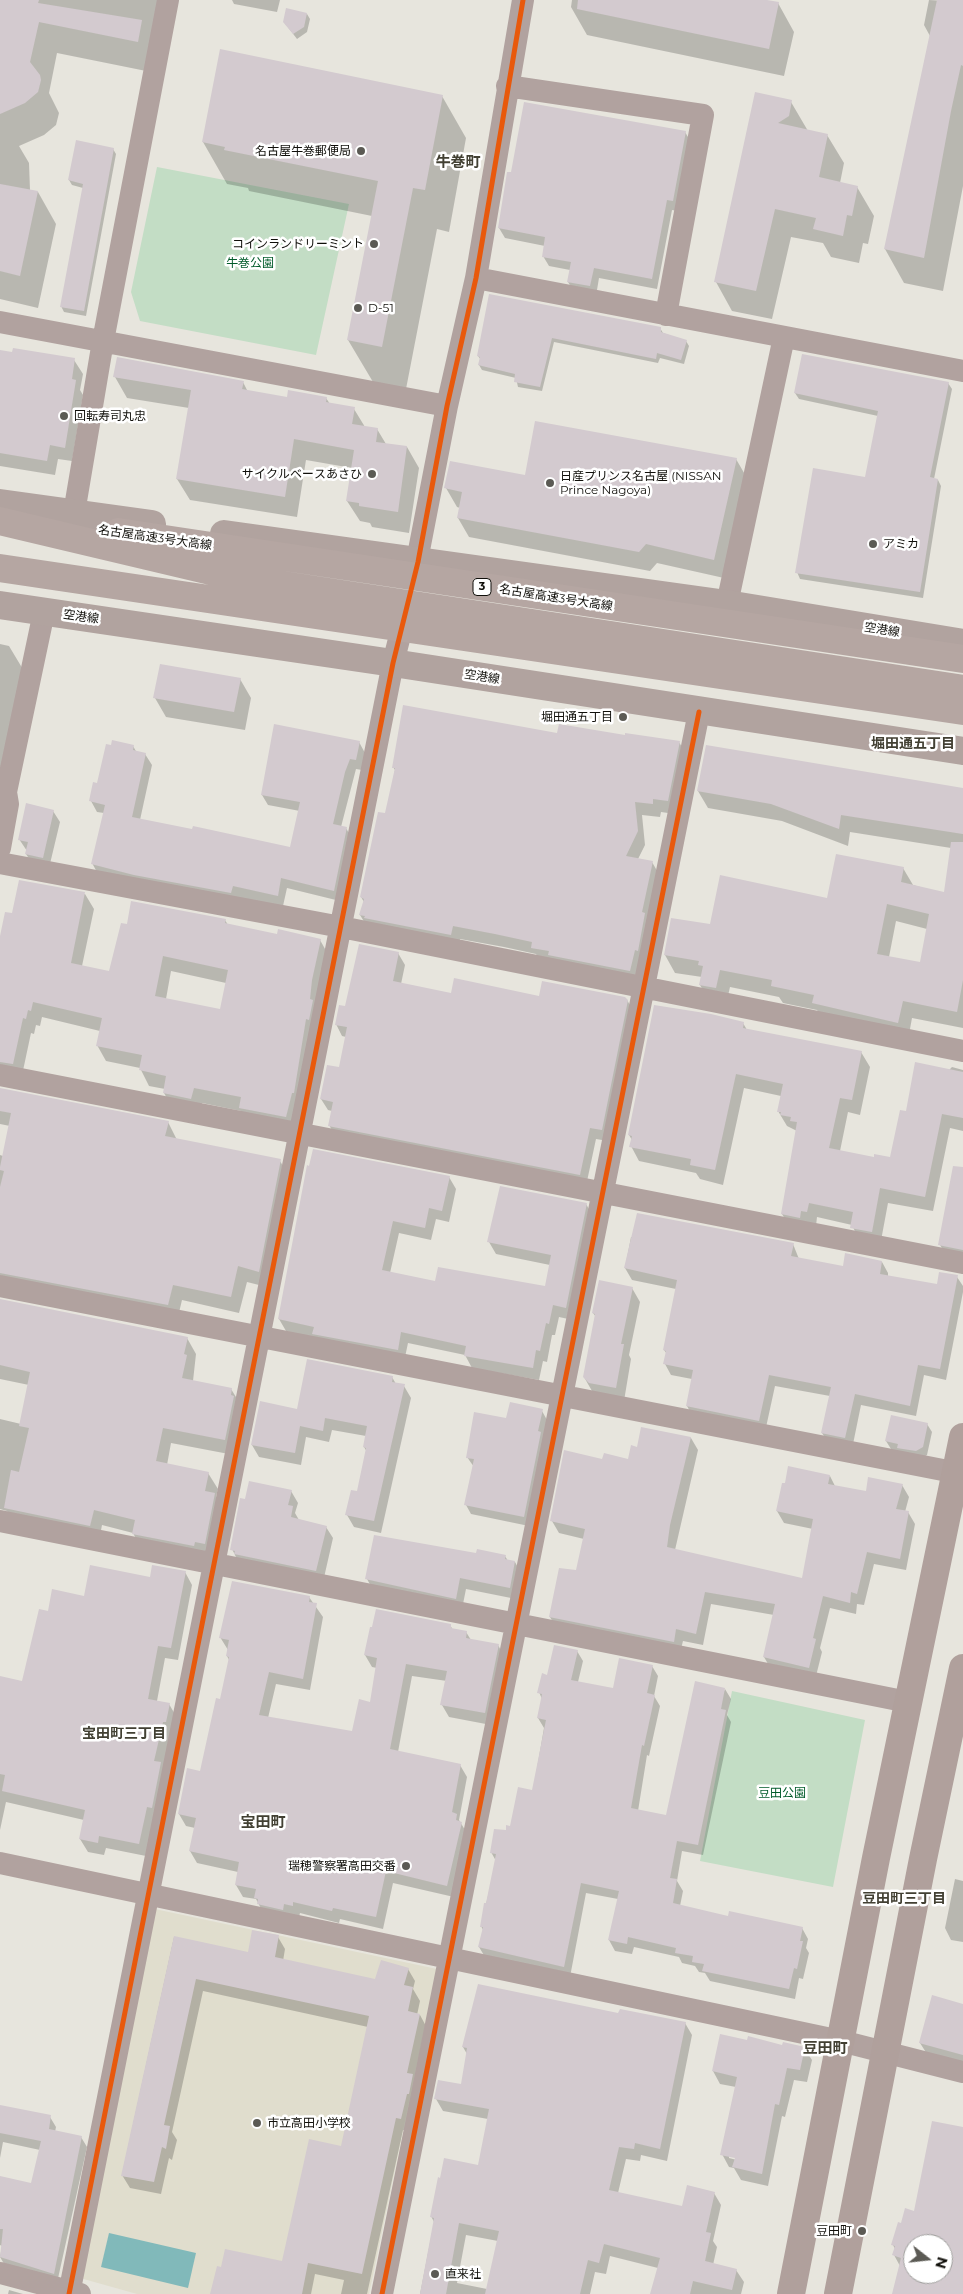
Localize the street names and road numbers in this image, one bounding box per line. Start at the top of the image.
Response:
street label: 名古屋高速3号大高線 [97,523,213,553]
road number: 3 [473,578,491,596]
street label: 名古屋高速3号大高線 [498,582,614,614]
street label: 空港線 [62,607,100,627]
street label: 空港線 [863,620,901,640]
street label: 空港線 [463,667,501,687]

